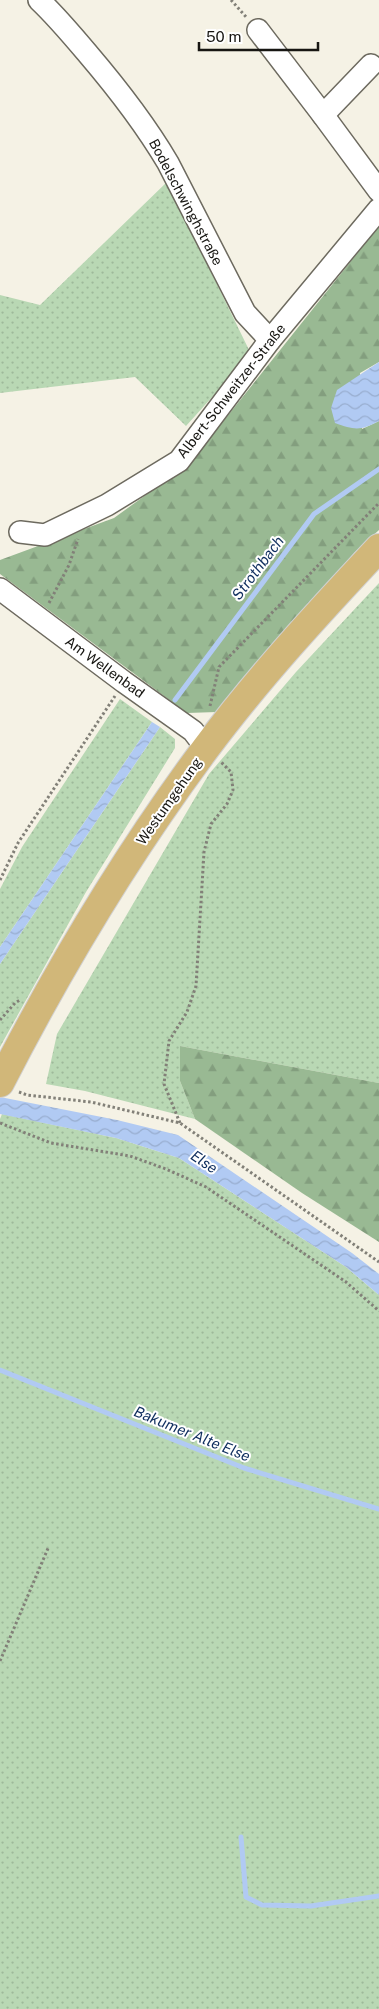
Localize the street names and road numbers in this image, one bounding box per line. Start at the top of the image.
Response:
street label: Bodelschwinghstraße [146,136,226,268]
street label: Albert-Schweitzer-Straße [174,321,288,461]
street label: Am Wellenbad [62,633,148,701]
street label: Westumgehung [133,754,205,848]

